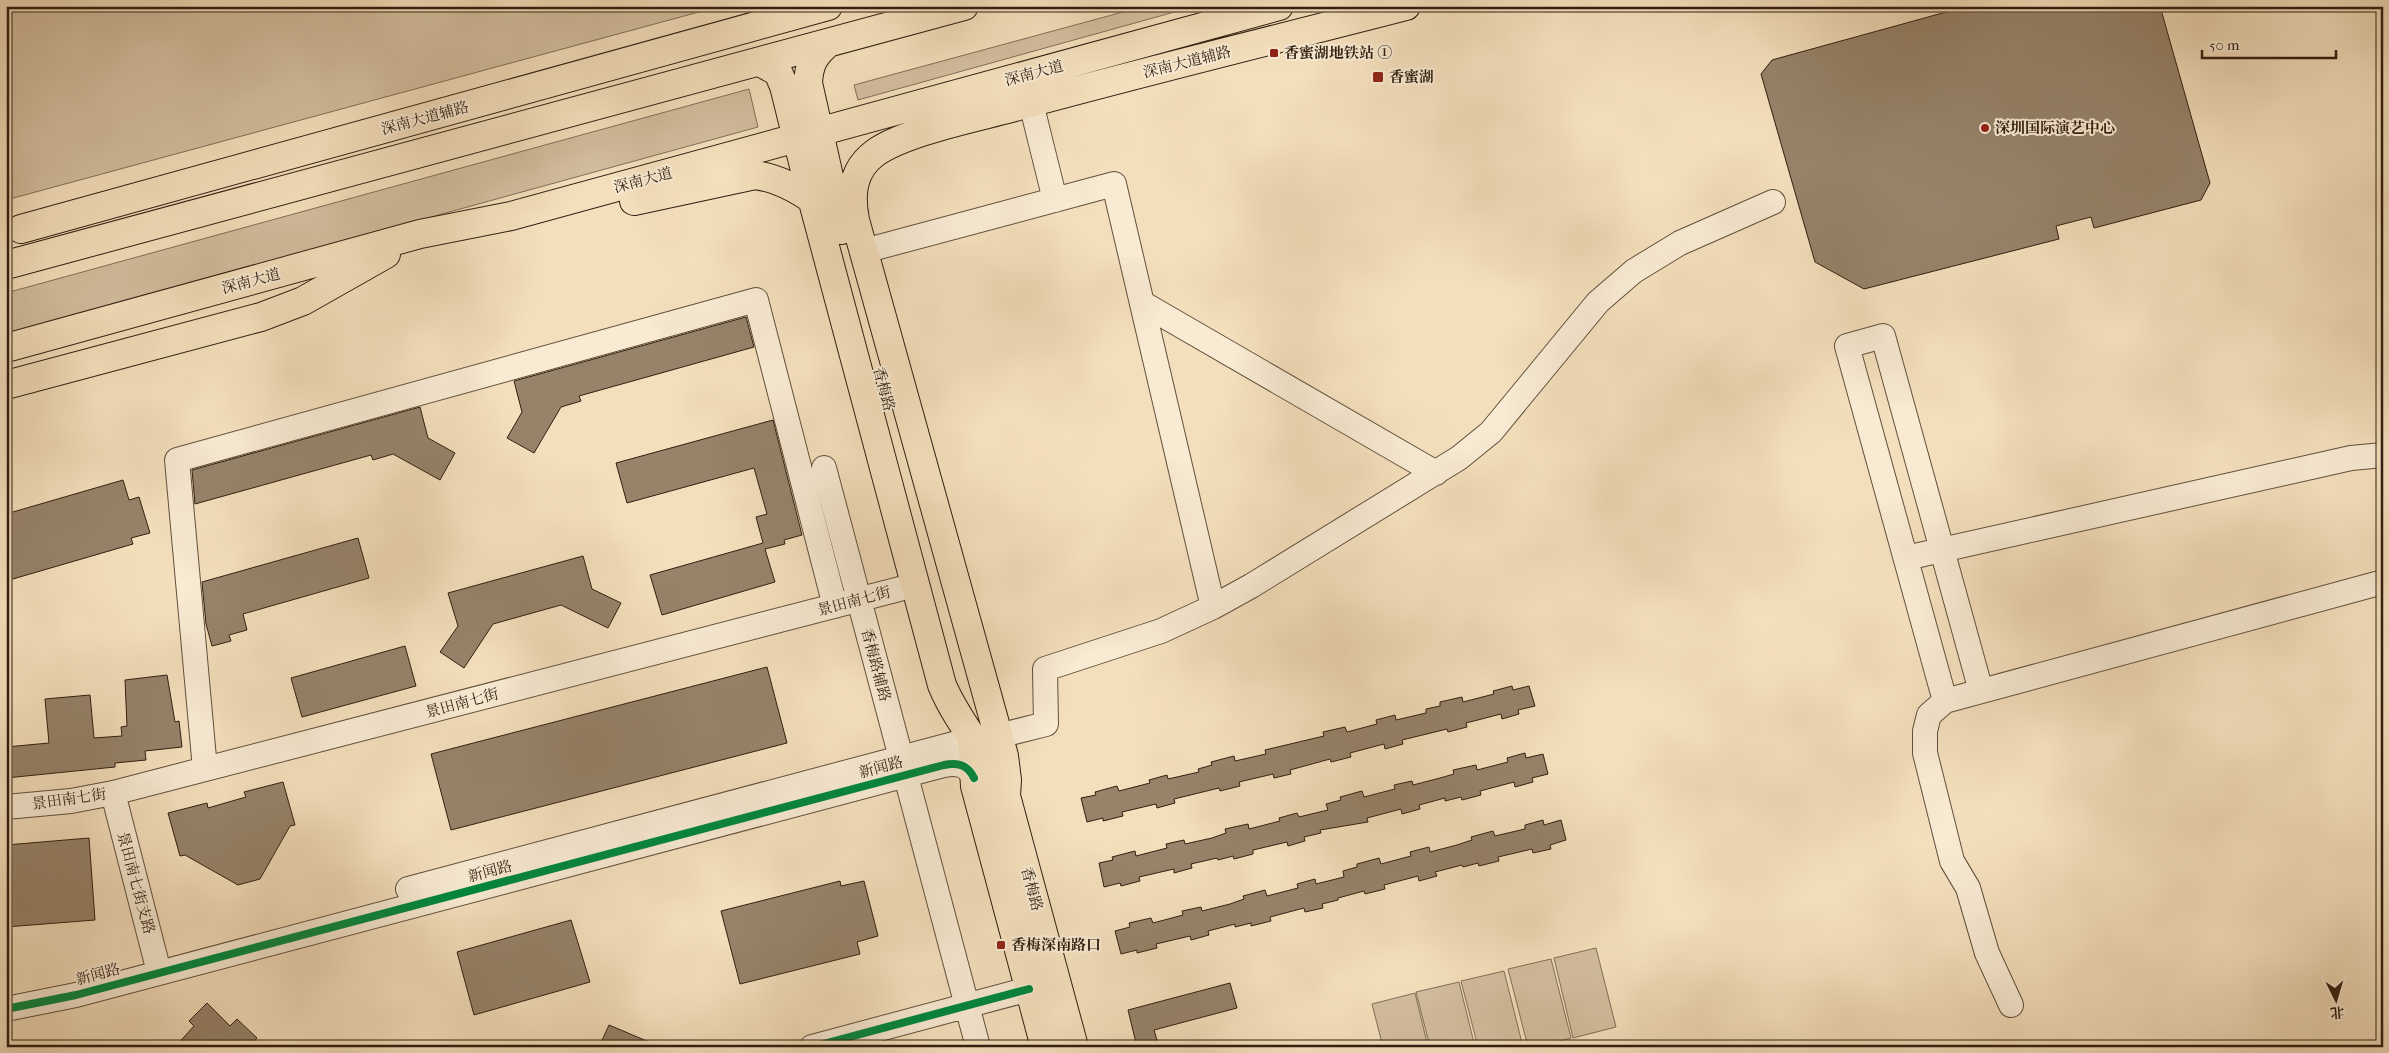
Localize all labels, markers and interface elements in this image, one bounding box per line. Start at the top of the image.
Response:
scale bar [2202,28,2335,60]
text: 50 m [2209,36,2240,54]
street label: 深南大道辅路 [1141,42,1233,82]
place label: 香蜜湖地铁站 ① [1284,44,1392,62]
marker: 香蜜湖地铁站 ① [1268,47,1280,59]
street label: 深南大道 [1003,57,1065,89]
place label: 香蜜湖 [1389,68,1434,86]
marker: 香蜜湖 [1371,70,1385,84]
street label: 深南大道辅路 [379,98,471,138]
place label: 深圳国际演艺中心 [1995,119,2115,137]
marker: 深圳国际演艺中心 [1979,122,1991,134]
street label: 深南大道 [612,164,674,196]
street label: 深南大道 [220,265,282,297]
street label: 香梅路 [869,365,899,413]
street label: 景田南七街 [815,583,893,619]
street label: 香梅路辅路 [858,626,894,704]
street label: 景田南七街 [423,685,501,721]
street label: 新闻路 [857,752,905,782]
street label: 景田南七街 [31,785,107,813]
street label: 景田南七街支路 [114,830,158,936]
street label: 新闻路 [466,856,514,886]
street label: 香梅路 [1017,865,1047,913]
place label: 香梅深南路口 [1011,936,1101,954]
marker: 香梅深南路口 [995,939,1007,951]
street label: 新闻路 [74,959,122,989]
north arrow [2312,976,2362,1026]
text: 北 [2329,1003,2345,1022]

